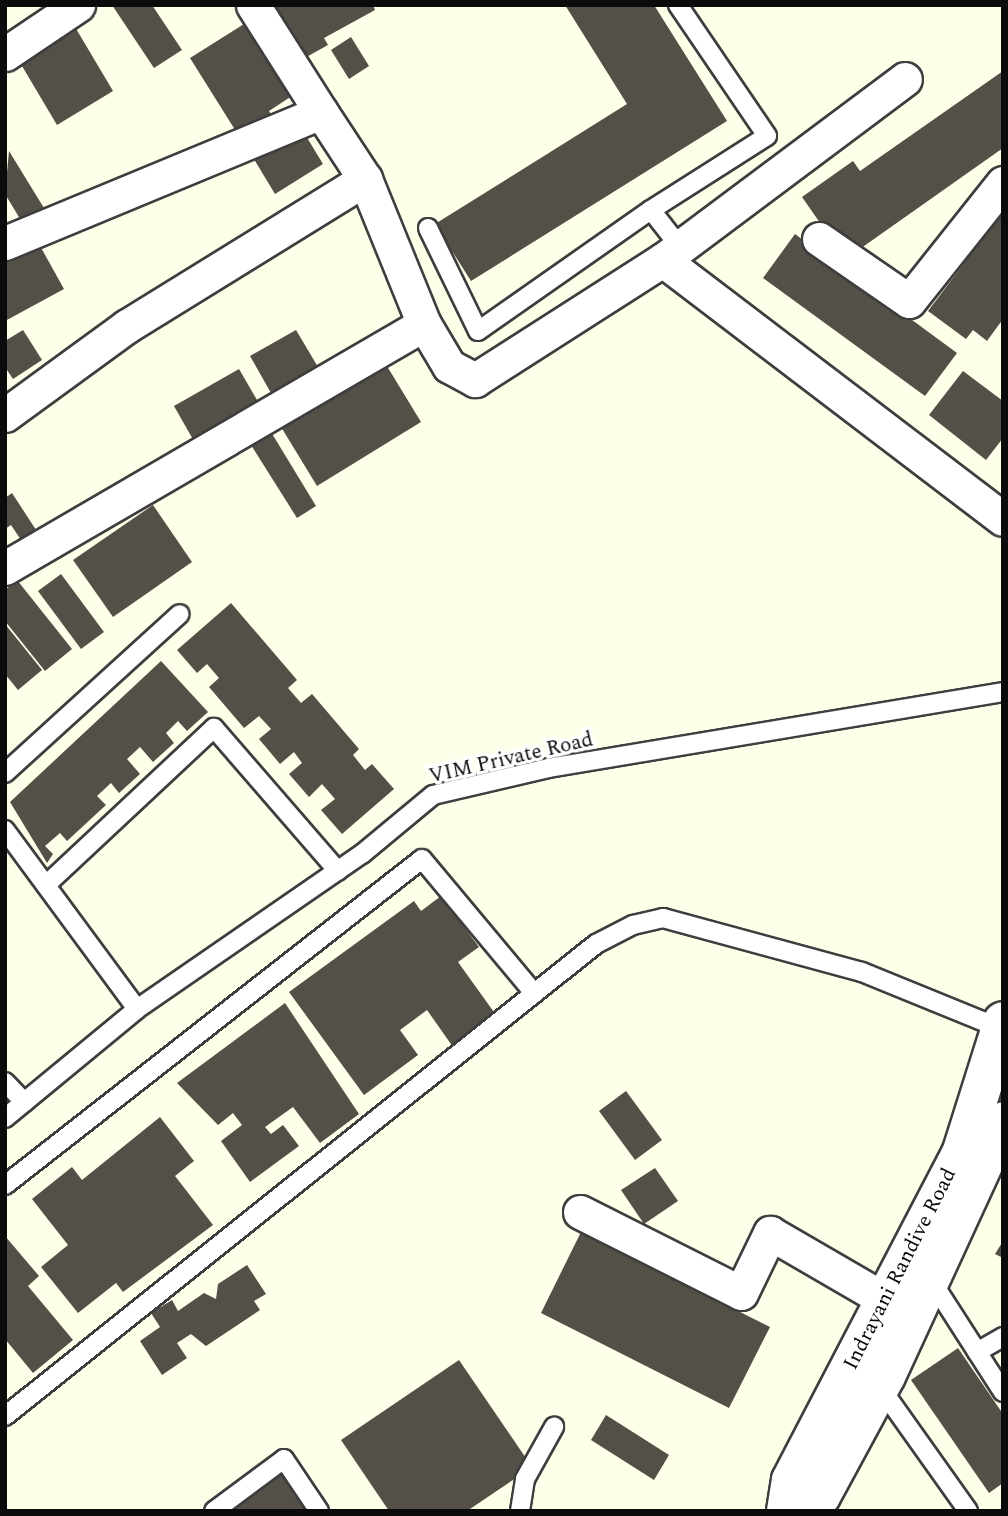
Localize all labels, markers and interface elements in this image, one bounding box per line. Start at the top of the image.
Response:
street label: VIM Private Road [426,727,596,789]
street label: Indrayani Randive Road [838,1164,962,1374]

